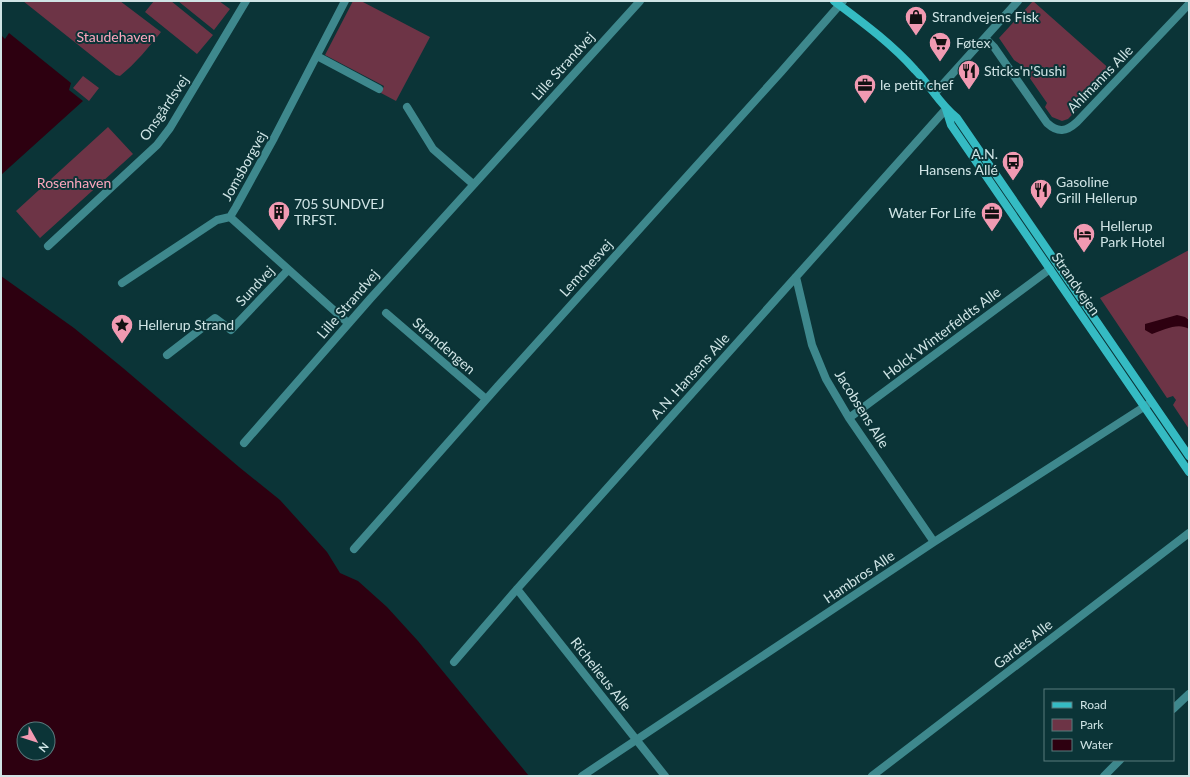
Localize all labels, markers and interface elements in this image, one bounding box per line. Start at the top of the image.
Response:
shop icon: Strandvejens Fisk [903,4,929,37]
place label: Strandvejens Fisk [932,8,1040,25]
park label: Staudehaven [76,28,156,45]
street label: Lille Strandvej [528,28,598,103]
supermarket icon: Føtex [927,30,953,63]
place label: Føtex [956,34,990,51]
street label: Ahlmanns Alle [1063,41,1136,116]
restaurant icon: Sticks'n'Sushi [956,58,982,91]
place label: Sticks'n'Sushi [984,62,1066,79]
street label: Onsgårdsvej [135,72,192,144]
office icon: le petit chef [852,72,878,105]
place label: le petit chef [880,76,954,93]
street label: Jomsborgvej [217,128,270,204]
place label: A.N. Hansens Allé [919,145,998,178]
bus stop icon: A.N. Hansens Allé [1000,149,1026,182]
place label: Gasoline Grill Hellerup [1056,173,1138,206]
park label: Rosenhaven [37,174,111,191]
restaurant icon: Gasoline Grill Hellerup [1028,177,1054,210]
place label: 705 SUNDVEJ TRFST. [294,195,384,228]
building icon: 705 SUNDVEJ TRFST. [266,199,292,232]
office icon: Water For Life [979,200,1005,233]
place label: Water For Life [888,204,976,221]
place label: Hellerup Park Hotel [1100,217,1165,250]
hotel icon: Hellerup Park Hotel [1071,221,1097,254]
street label: Lemchesvej [555,236,616,300]
street label: Strandvejen [1049,249,1104,318]
street label: Sundvej [232,262,277,309]
street label: Lille Strandvej [313,266,382,342]
street label: Holck Winterfeldts Alle [880,283,1004,382]
place icon: Hellerup Strand [109,312,135,345]
street label: Strandengen [410,314,479,377]
place label: Hellerup Strand [138,316,234,333]
street label: A.N. Hansens Alle [647,329,733,422]
street label: Jacobsens Alle [832,367,893,451]
street label: Hambros Alle [820,547,898,607]
street label: Gardes Alle [990,615,1055,672]
street label: Richelieus Alle [567,634,635,714]
legend [1044,689,1174,761]
text: Road [1080,697,1107,712]
text: Park [1080,717,1104,732]
north arrow [16,721,56,761]
text: Water [1080,737,1113,752]
text: N [36,740,52,755]

